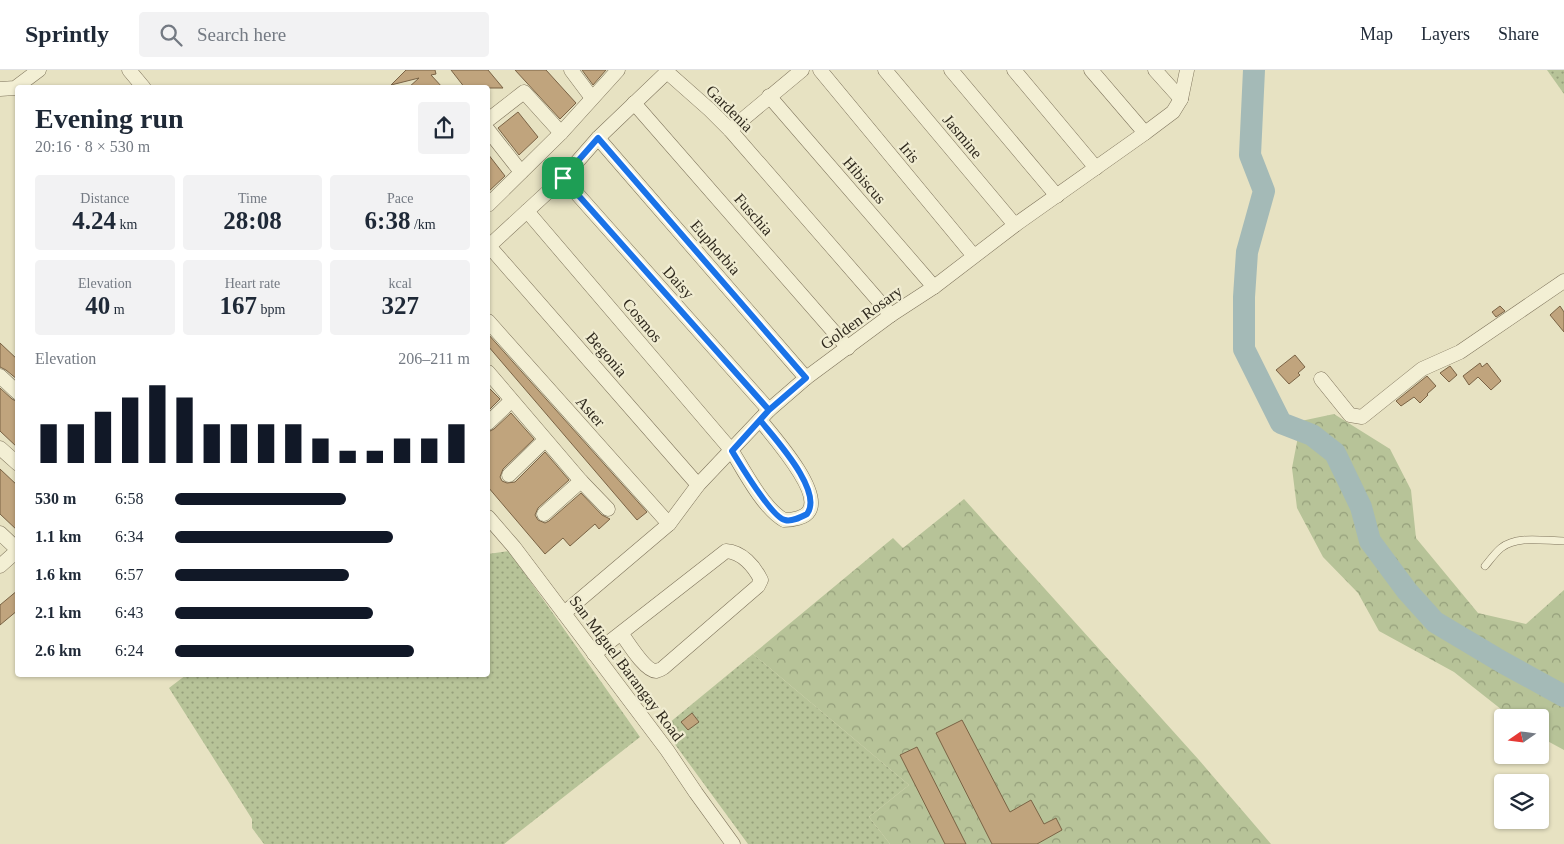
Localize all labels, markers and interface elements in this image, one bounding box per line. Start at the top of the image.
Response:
search box [139,12,489,57]
text: Sprintly [25,21,109,47]
icon: search [157,21,185,49]
text: Search here [197,24,286,45]
text: Map [1360,24,1393,44]
text: Layers [1421,24,1470,44]
text: Share [1498,24,1539,44]
street label: Gardenia [703,82,756,135]
button: share [418,102,470,154]
text: Evening run [35,103,184,134]
street label: Jasmine [940,111,986,162]
text: 20:16 · 8 × 530 m [35,138,150,155]
street label: Iris [896,139,923,166]
street label: Hibiscus [840,154,889,207]
pin [542,157,584,199]
icon: arrive [549,164,577,192]
street label: Fuschia [731,190,776,239]
text: Distance [80,191,129,206]
text: Time [238,191,267,206]
text: Pace [387,191,413,206]
text: 4.24 [72,207,116,234]
text: 28:08 [223,207,282,234]
text: 6:38 [365,207,410,234]
text: km [116,217,137,232]
text: /km [410,217,436,232]
street label: Euphorbia [687,217,744,279]
street label: Daisy [659,263,697,303]
text: Elevation [78,276,132,291]
text: Heart rate [225,276,280,291]
text: kcal [389,276,412,291]
street label: Golden Rosary [817,282,906,353]
text: 40 [85,292,110,319]
text: 167 [220,292,257,319]
text: 327 [381,292,419,319]
street label: Cosmos [620,295,666,346]
text: m [110,302,125,317]
text: bpm [257,302,285,317]
street label: Begonia [582,329,631,381]
text: Elevation [35,350,96,367]
text: 206–211 m [398,350,470,367]
street label: Aster [573,393,609,430]
text: 530 m [35,490,76,507]
text: 6:58 [115,490,143,507]
text: 1.1 km [35,528,81,545]
text: 6:34 [115,528,143,545]
text: 1.6 km [35,566,81,583]
text: 6:57 [115,566,143,583]
street label: San Miguel Barangay Road [566,592,687,745]
text: 2.1 km [35,604,81,621]
text: 6:43 [115,604,143,621]
text: 2.6 km [35,642,81,659]
text: 6:24 [115,642,143,659]
north arrow [1494,709,1549,764]
map controls [1494,709,1549,829]
button: layers [1494,774,1549,829]

